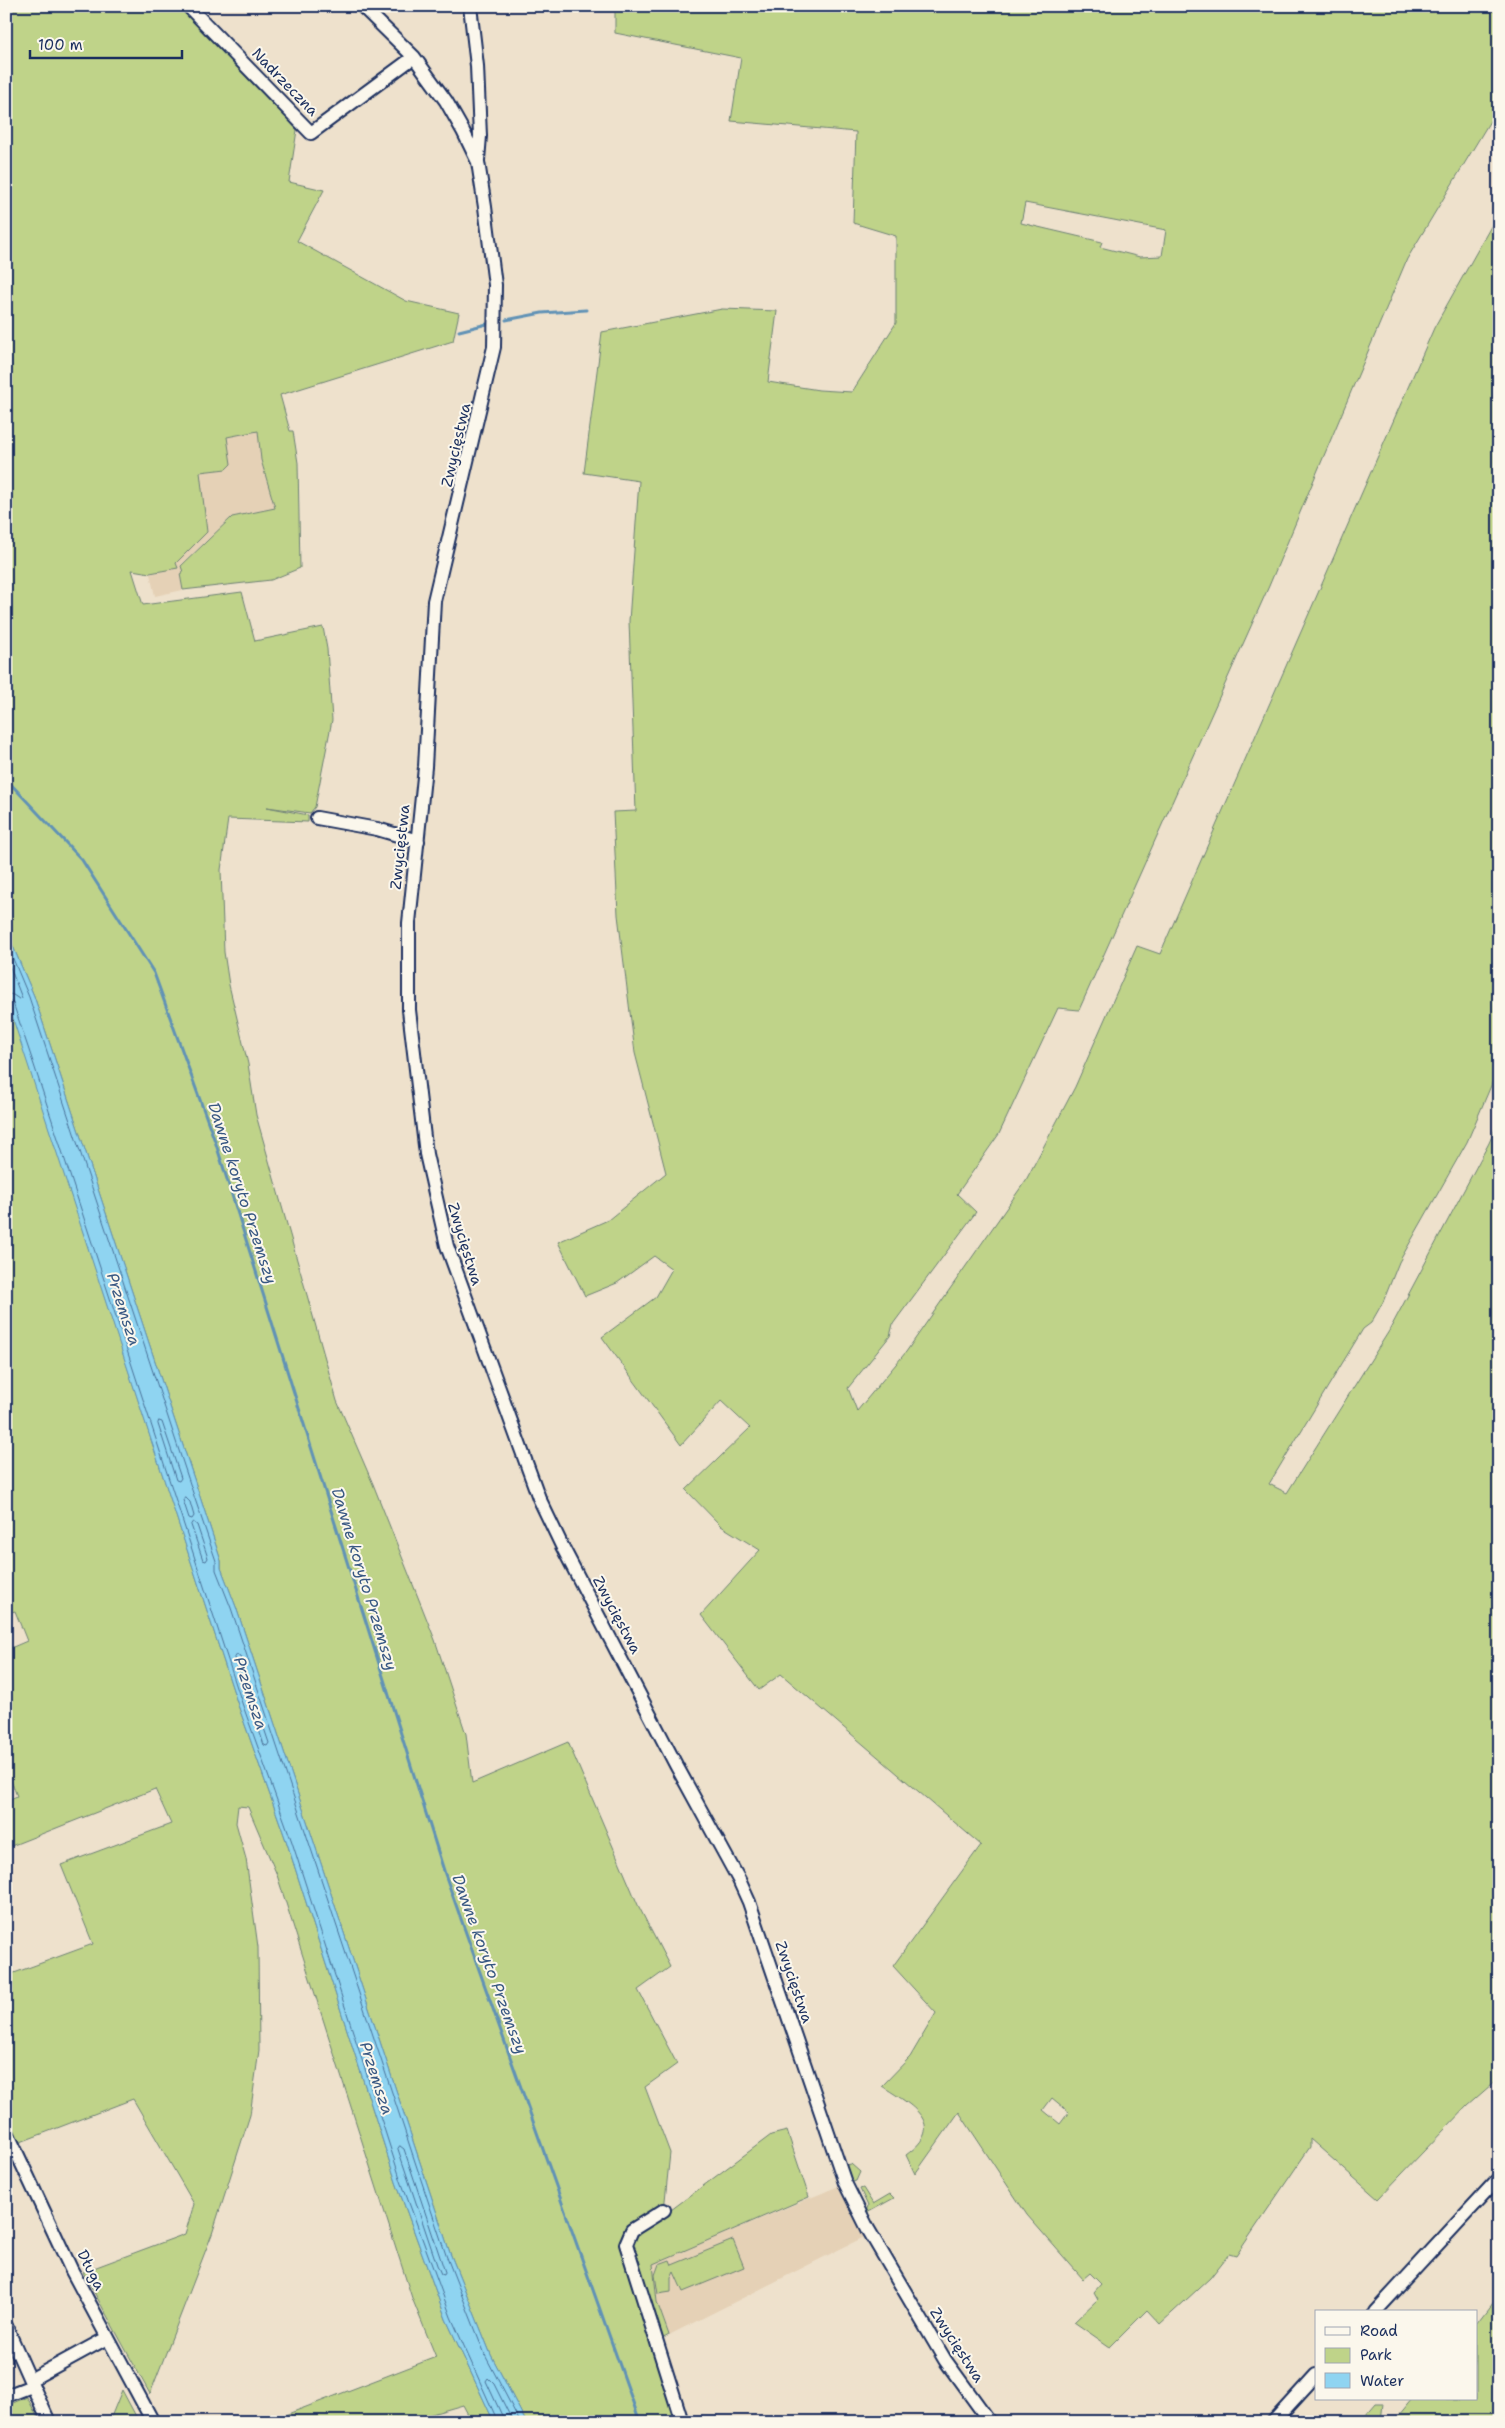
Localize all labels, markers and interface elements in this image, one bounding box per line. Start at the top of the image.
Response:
scale bar [30,28,182,60]
text: 100 m [38,35,83,55]
street label: Nadrzeczna [247,43,323,121]
street label: Zwycięstwa [437,400,476,489]
street label: Zwycięstwa [386,803,414,891]
water label: Dawne koryto Przemszy [203,1100,282,1287]
street label: Zwycięstwa [443,1200,487,1288]
water label: Przemsza [102,1270,145,1348]
water label: Dawne koryto Przemszy [327,1485,402,1673]
street label: Zwycięstwa [588,1573,646,1658]
water label: Przemsza [229,1654,272,1732]
water label: Dawne koryto Przemszy [447,1871,532,2057]
street label: Zwycięstwa [771,1938,818,2026]
water label: Przemsza [355,2039,398,2117]
street label: Długa [72,2246,110,2294]
street label: Zwycięstwa [925,2304,989,2387]
legend [1315,2310,1478,2400]
text: Road [1360,2321,1398,2341]
text: Park [1360,2345,1392,2365]
text: Water [1360,2371,1404,2391]

